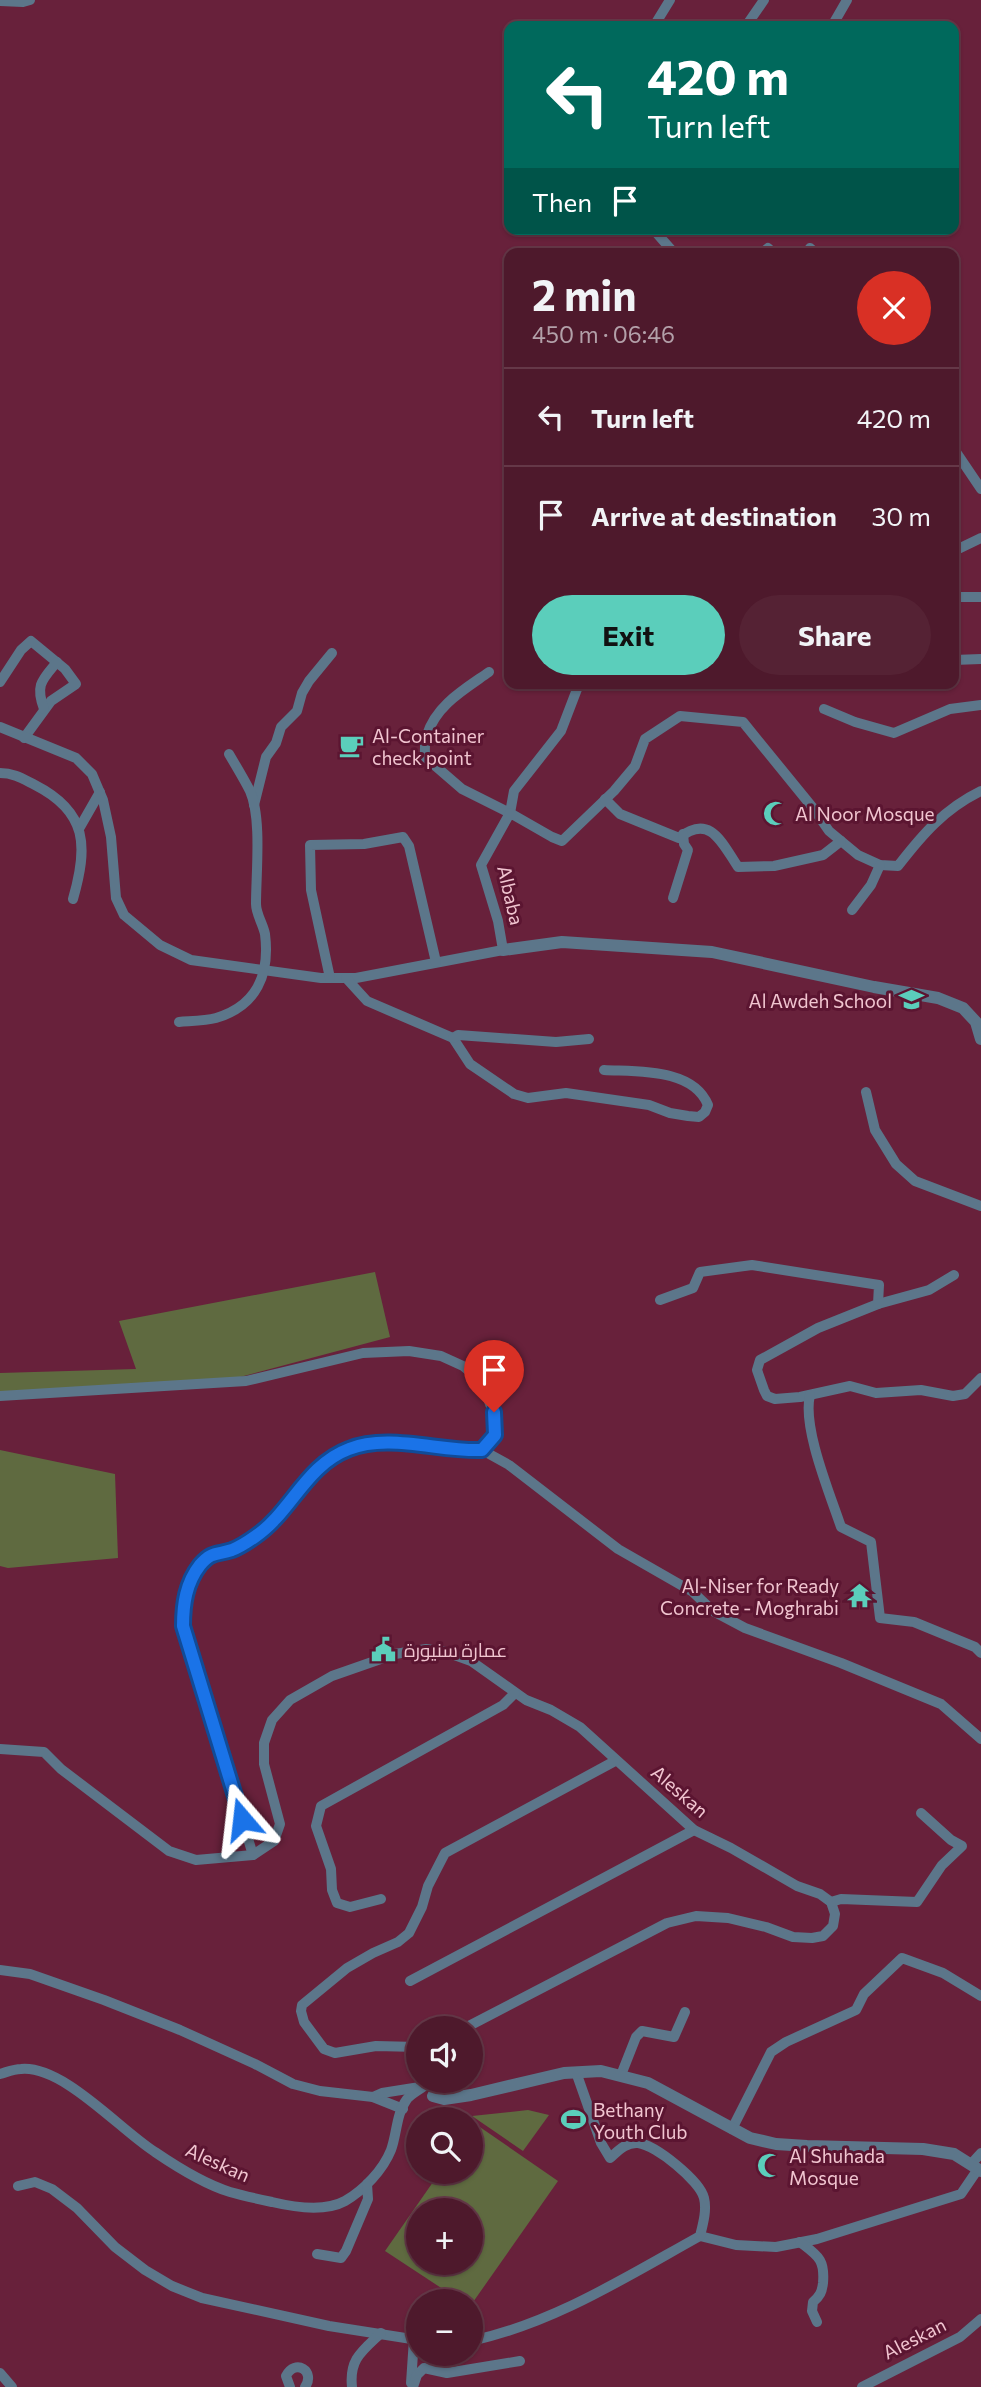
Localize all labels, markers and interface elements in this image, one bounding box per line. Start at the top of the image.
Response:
text: 420 m [647,45,789,105]
icon: left [532,49,623,140]
text: Turn left [647,105,771,145]
icon: arrive [606,182,644,220]
text: Then [532,186,592,217]
text: 2 min [532,268,637,320]
button: close [857,271,931,345]
text: 450 m · 06:46 [532,320,675,348]
icon: left [532,398,570,436]
text: Turn left [591,402,694,433]
text: 420 m [857,402,931,433]
icon: arrive [532,496,570,534]
text: Arrive at destination [591,500,837,531]
text: 30 m [872,500,931,531]
button: Exit [532,595,725,675]
button: Share [739,595,931,675]
place label: Al-Container check point [372,724,485,769]
cafe icon: Al-Container check point [338,732,366,760]
mosque icon: Al Noor Mosque [761,799,789,827]
place label: Al Noor Mosque [795,802,935,825]
street label: Albaba [493,863,529,927]
school or university icon: Al Awdeh School [898,986,926,1014]
place label: Al Awdeh School [749,989,892,1012]
pin [464,1340,524,1412]
icon: arrive [475,1351,513,1389]
place label: Al-Niser for Ready Concrete - Moghrabi [660,1574,839,1619]
temple icon: Al-Niser for Ready Concrete - Moghrabi [845,1582,873,1610]
public building icon: عمارة سنيورة [370,1635,398,1663]
place label: عمارة سنيورة [404,1638,507,1662]
street label: Aleskan [647,1760,713,1822]
position arrow [205,1782,279,1856]
map controls [406,2016,483,2366]
button: sound [406,2016,483,2093]
place label: Bethany Youth Club [593,2098,688,2143]
sports icon: Bethany Youth Club [559,2106,587,2134]
button: search [406,2107,483,2184]
street label: Aleskan [182,2138,254,2186]
place label: Al Shuhada Mosque [789,2144,885,2189]
mosque icon: Al Shuhada Mosque [755,2152,783,2180]
button: + [406,2198,483,2275]
button: − [406,2289,483,2366]
street label: Aleskan [879,2312,949,2364]

